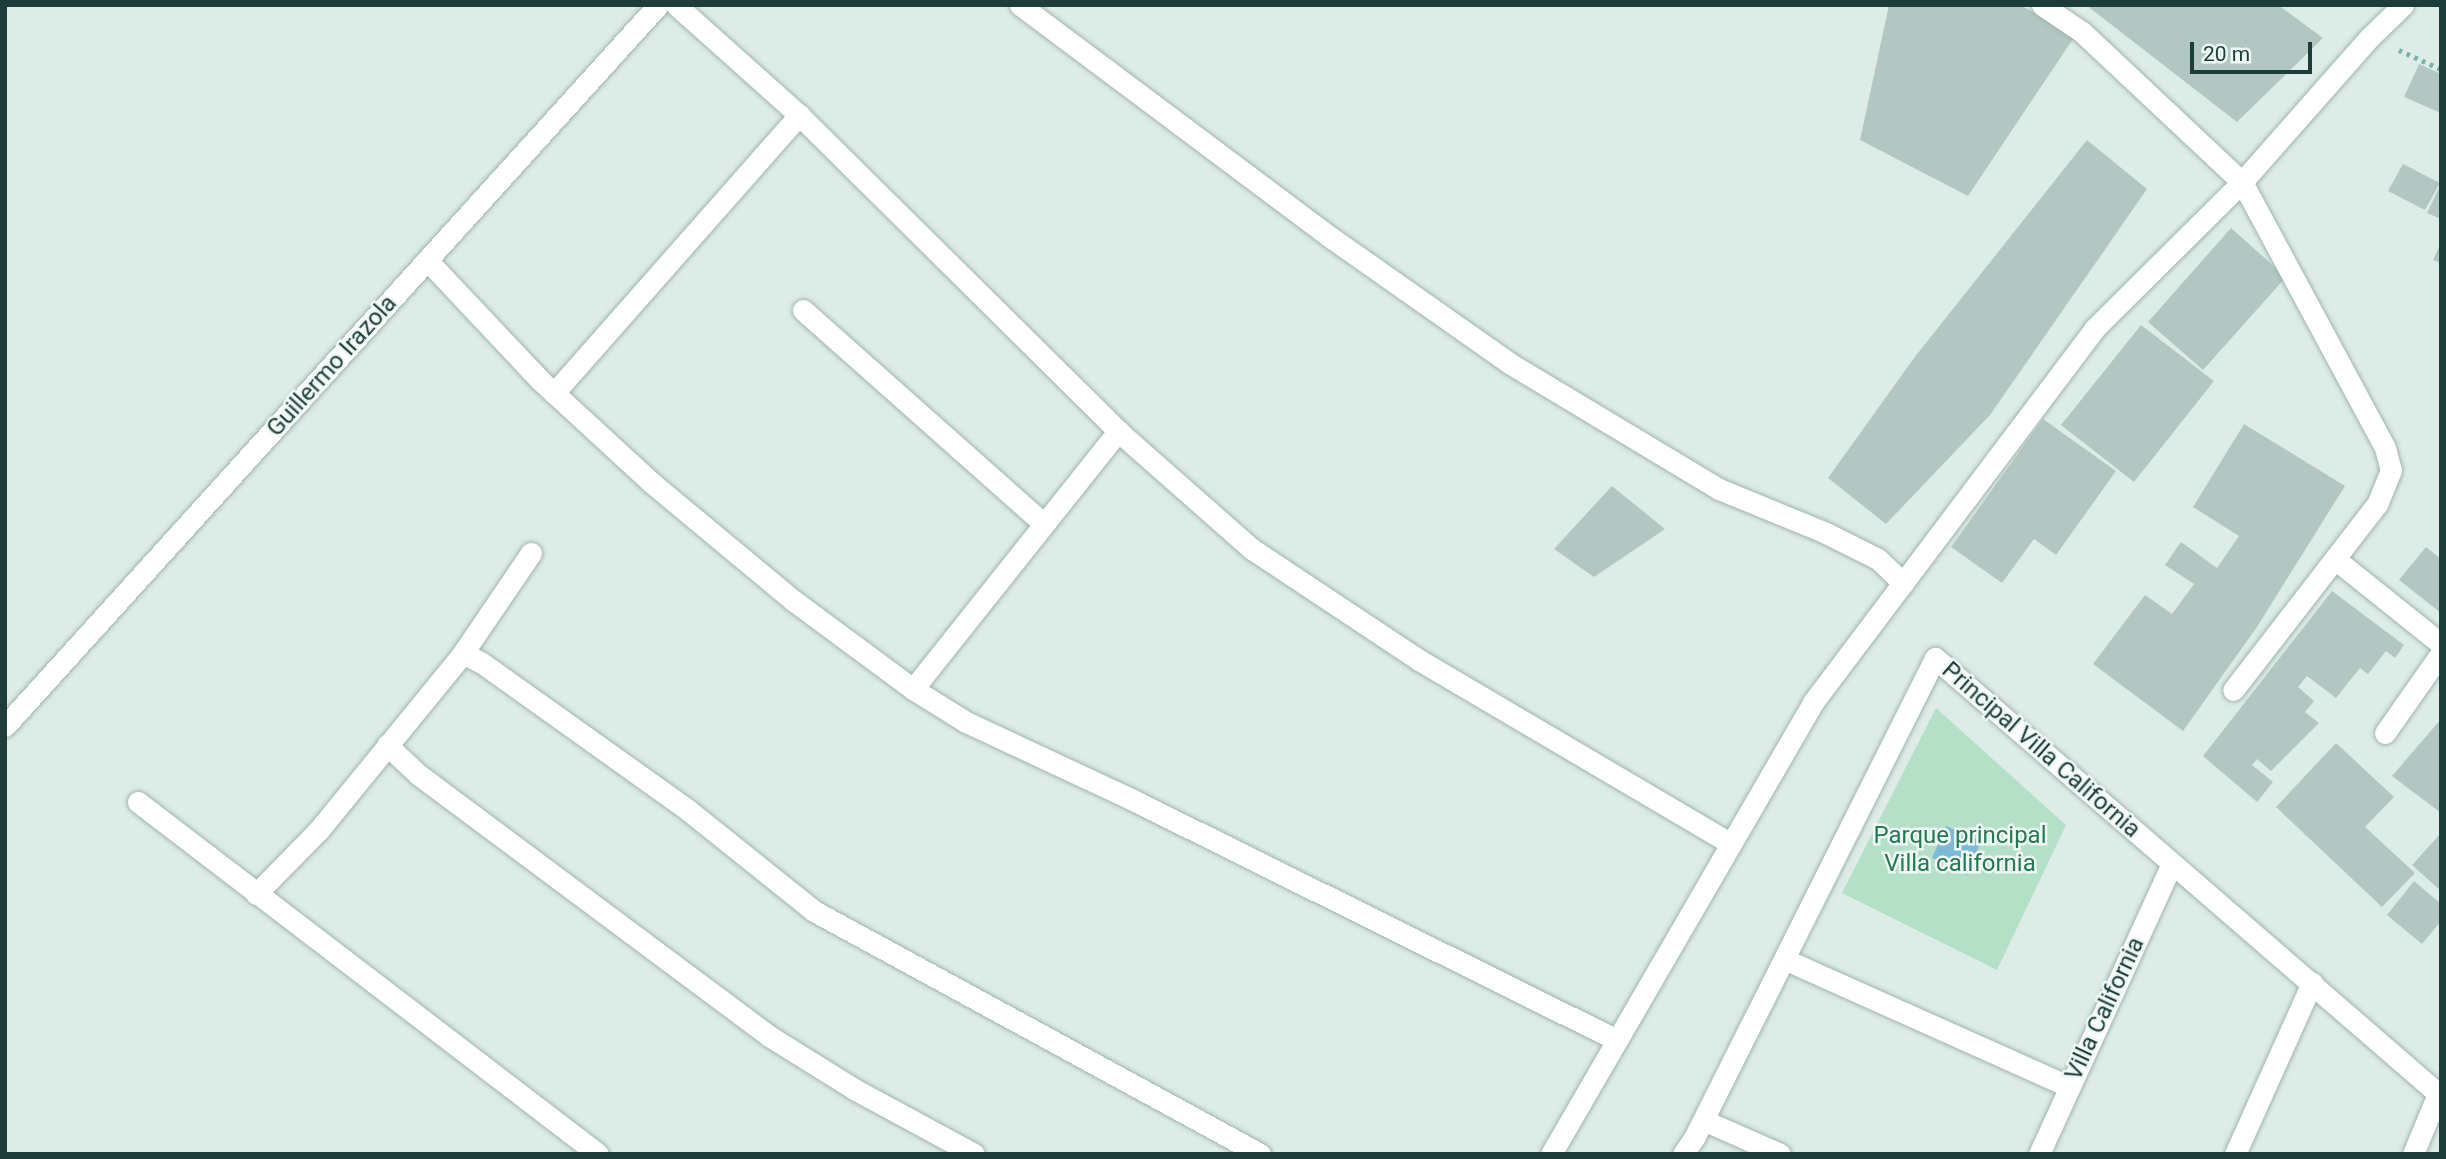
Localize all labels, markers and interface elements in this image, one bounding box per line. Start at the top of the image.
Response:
scale bar [2194,28,2316,72]
text: 20 m [2203,42,2250,66]
street label: Guillermo Irazola [261,289,403,443]
street label: Principal Villa California [1936,656,2146,844]
park label: Parque principal Villa california [1874,822,2046,878]
street label: Villa California [2059,933,2151,1085]

